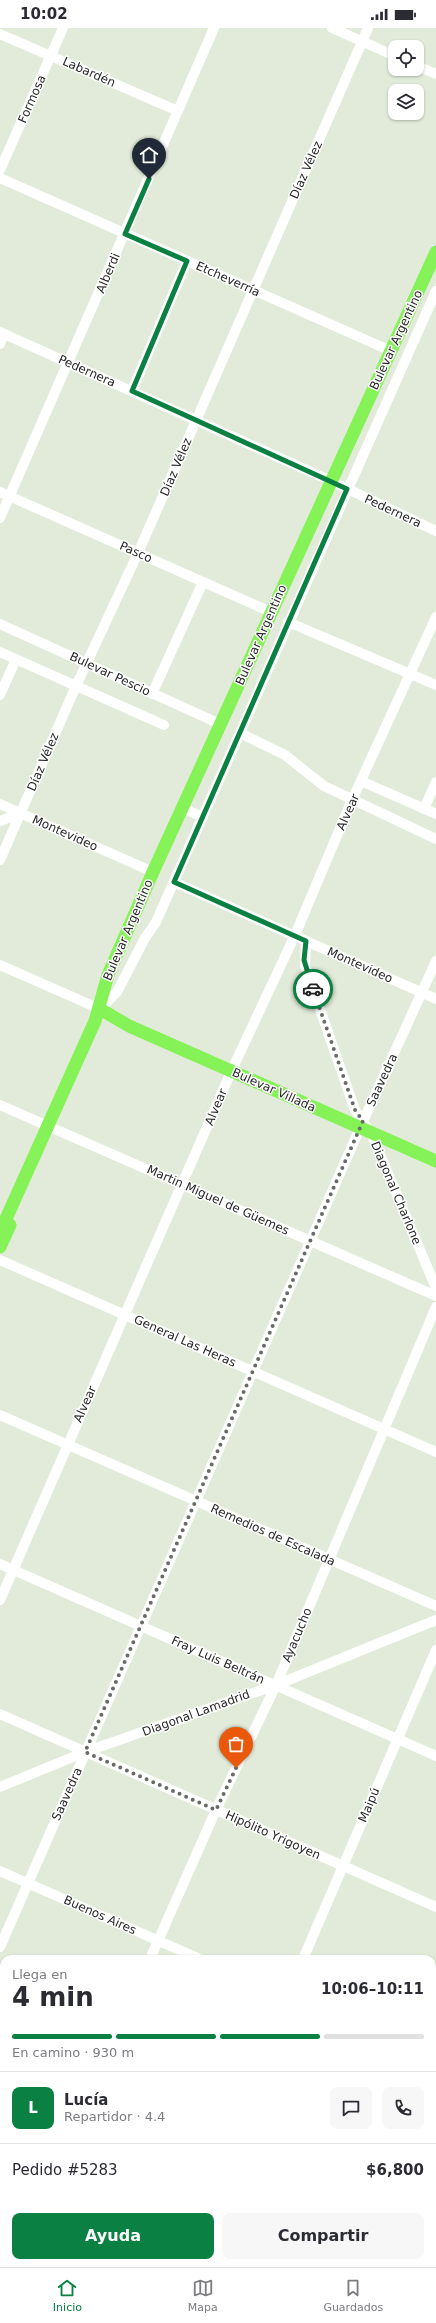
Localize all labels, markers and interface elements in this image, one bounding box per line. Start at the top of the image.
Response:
text: 10:02 [20,5,68,23]
map controls [388,40,424,120]
button: locate [388,40,424,76]
street label: Labardén [60,54,118,90]
street label: Formosa [15,73,49,125]
button: layers [388,84,424,120]
pin [132,138,166,179]
street label: Díaz Vélez [287,139,325,201]
icon: home [138,144,160,166]
street label: Alberdi [93,251,123,295]
street label: Etcheverría [194,259,262,299]
street label: Bulevar Argentino [367,288,425,392]
street label: Pedernera [56,352,118,390]
street label: Díaz Vélez [157,436,195,498]
street label: Pedernera [362,492,424,530]
street label: Pasco [118,539,154,565]
street label: Bulevar Argentino [233,583,289,687]
street label: Bulevar Pescio [67,649,153,699]
street label: Díaz Vélez [24,731,62,793]
street label: Alvear [334,792,362,832]
street label: Montevideo [30,812,100,854]
street label: Bulevar Argentino [100,877,156,983]
street label: Montevideo [325,944,395,986]
courier [293,969,333,1009]
icon: car [302,978,324,1000]
street label: Saavedra [364,1051,400,1109]
street label: Bulevar Villada [230,1065,318,1115]
street label: Alvear [202,1087,230,1127]
street label: Diagonal Charlone [368,1139,424,1247]
street label: Martin Miguel de Güemes [145,1162,291,1238]
street label: General Las Heras [132,1312,238,1370]
street label: Alvear [71,1384,99,1424]
street label: Remedios de Escalada [209,1501,337,1569]
street label: Ayacucho [279,1606,315,1664]
street label: Fray Luis Beltrán [169,1633,267,1687]
street label: Diagonal Lamadrid [140,1687,252,1739]
pin [219,1727,253,1768]
icon: bag [225,1733,247,1755]
street label: Saavedra [49,1765,85,1823]
street label: Maipú [355,1786,383,1824]
street label: Hipólito Yrigoyen [223,1808,323,1862]
street label: Buenos Aires [61,1893,139,1937]
text: Llega en [12,1967,67,1982]
text: 10:06–10:11 [321,1980,424,1998]
text: 4 min [12,1982,94,2012]
text: En camino · 930 m [12,2045,134,2060]
button: chat [330,2087,372,2129]
button: phone [382,2087,424,2129]
text: Lucía [64,2091,108,2109]
text: L [28,2099,38,2117]
text: Repartidor · 4.4 [64,2109,165,2124]
text: Pedido #5283 [12,2161,118,2179]
text: $6,800 [366,2161,424,2179]
button: Ayuda [12,2213,214,2259]
button: Compartir [222,2213,424,2259]
tab: Inicio [53,2277,82,2314]
tab: Mapa [188,2277,218,2314]
tab: Guardados [323,2277,383,2314]

